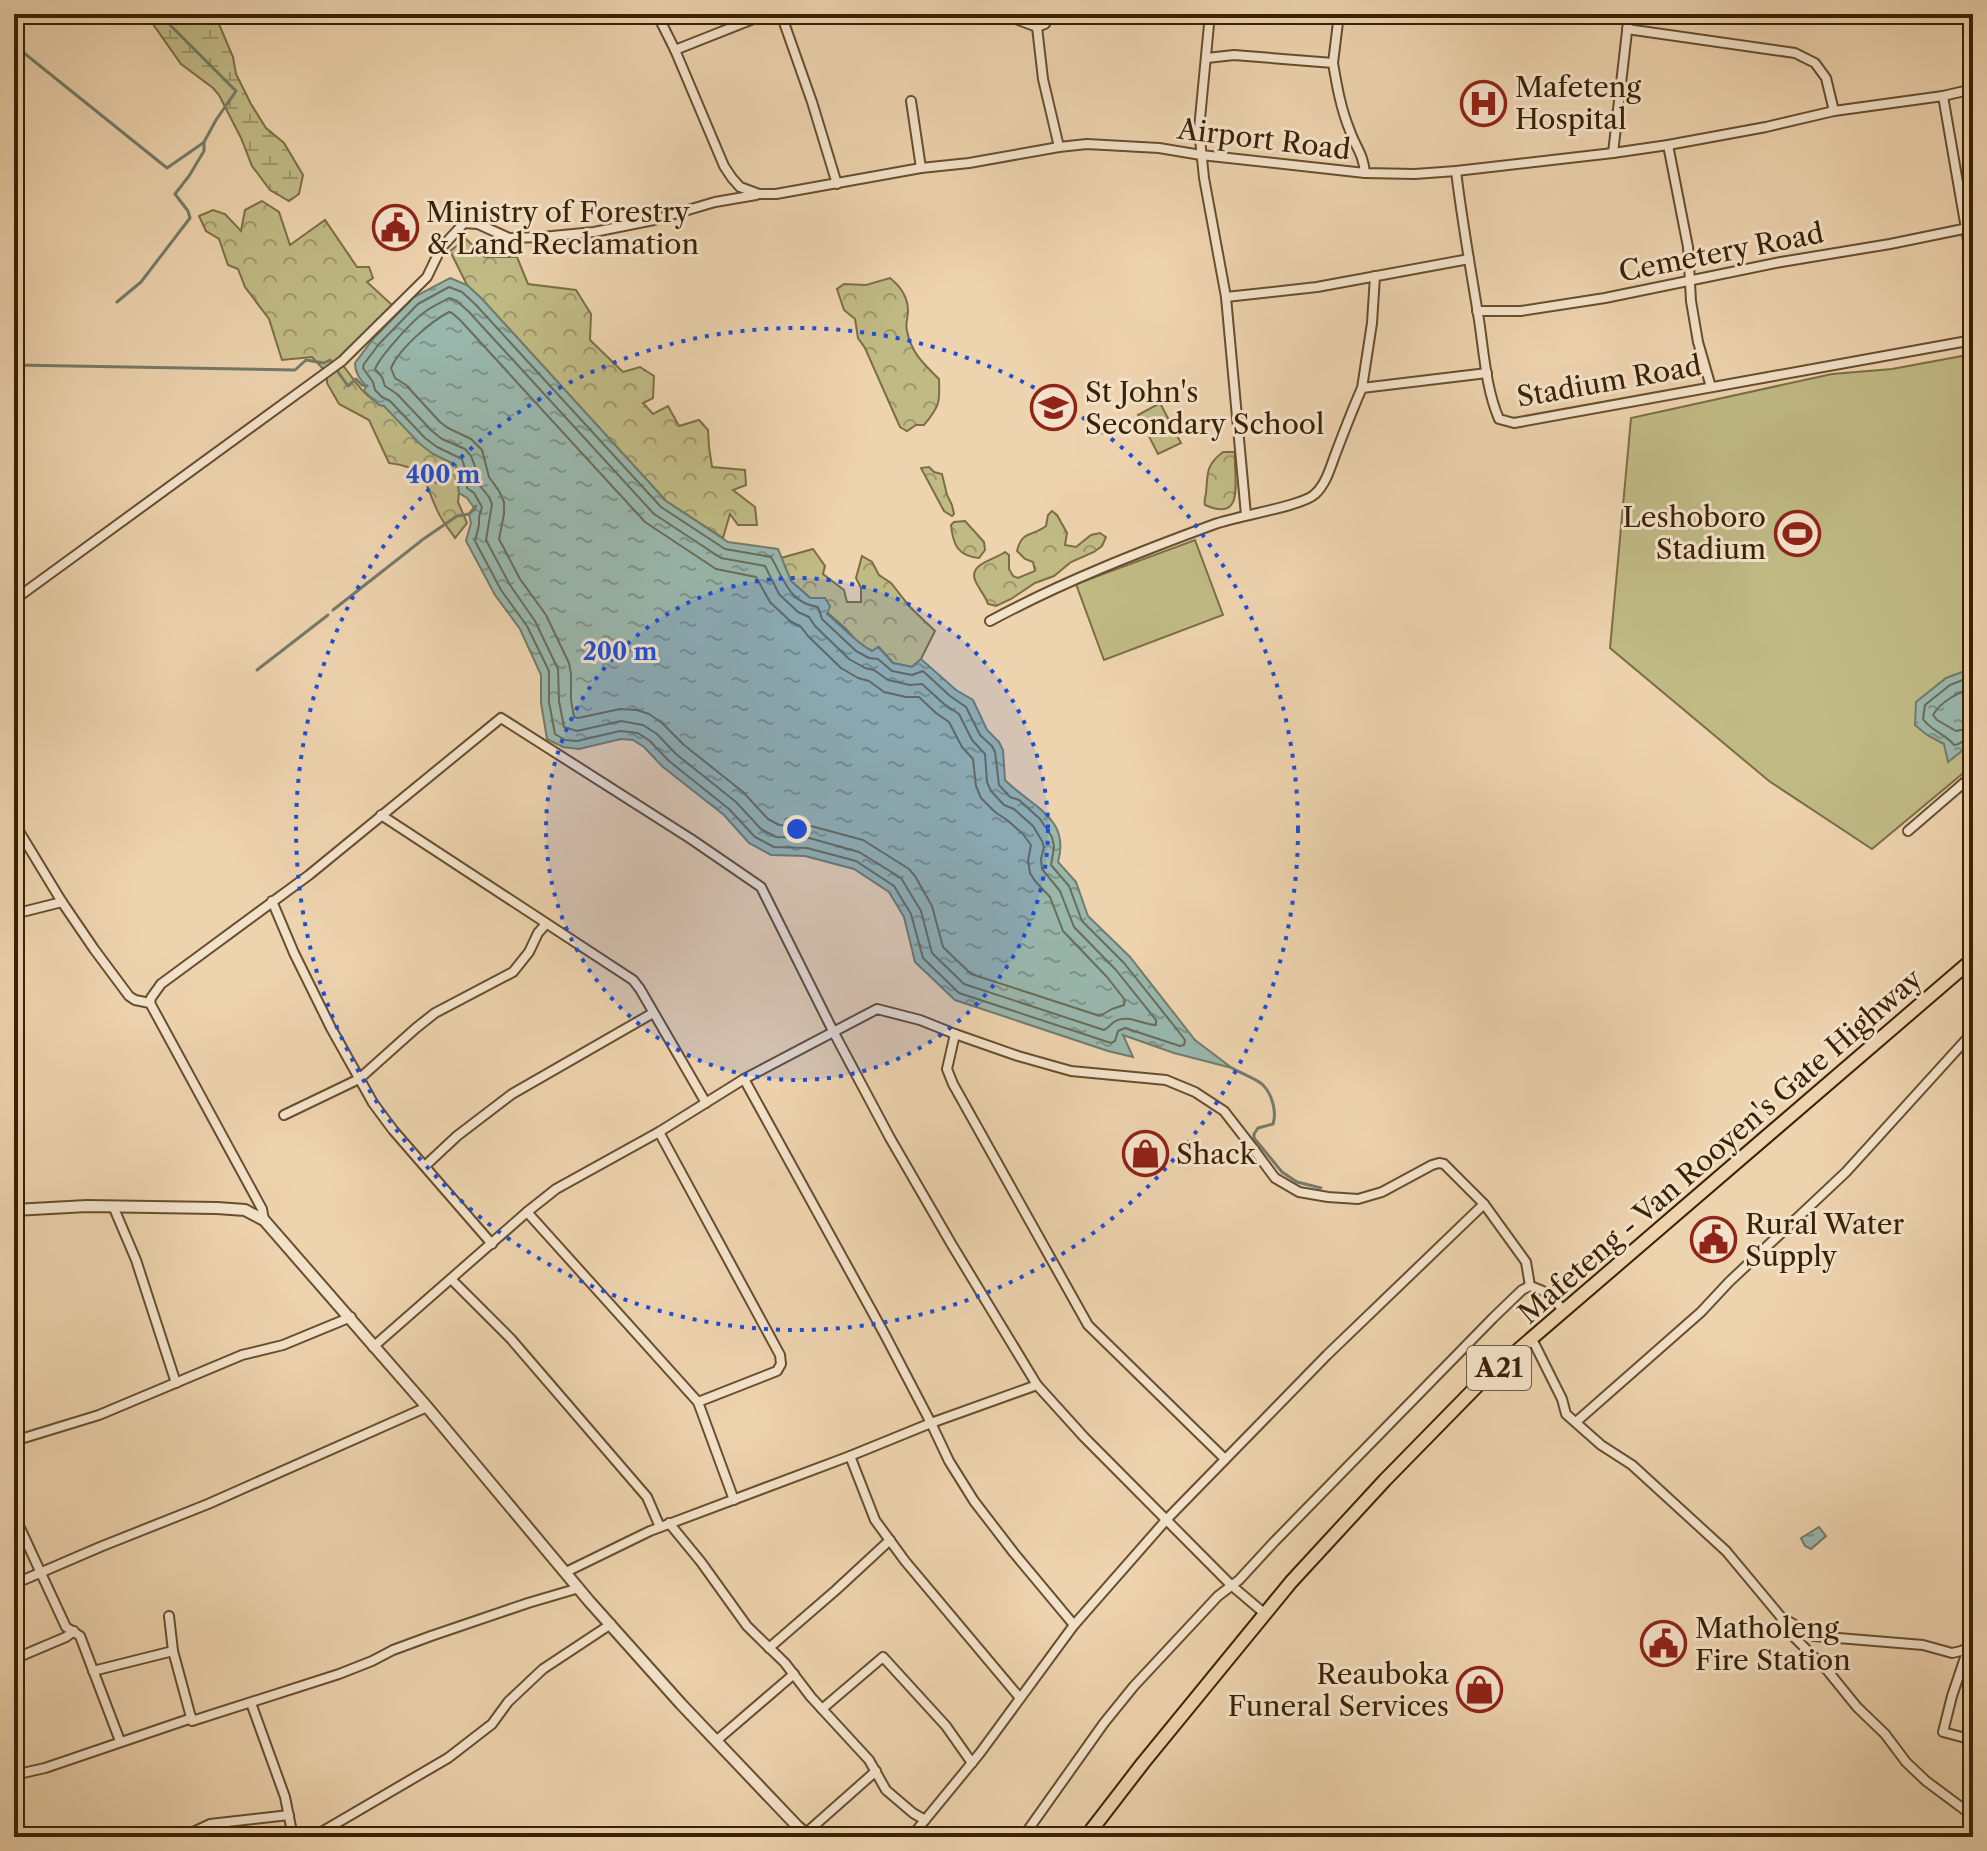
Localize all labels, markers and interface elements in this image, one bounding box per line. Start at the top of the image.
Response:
place label: Mafeteng Hospital [1515,70,1641,136]
hospital icon: Mafeteng Hospital [1460,79,1508,127]
street label: Airport Road [1175,111,1352,166]
place label: Ministry of Forestry & Land Reclamation [426,195,699,261]
public building icon: Ministry of Forestry & Land Reclamation [371,204,419,252]
street label: Cemetery Road [1616,215,1826,289]
street label: Stadium Road [1514,348,1704,414]
place label: St John's Secondary School [1085,375,1324,441]
school or university icon: St John's Secondary School [1030,384,1078,432]
text: 400 m [406,460,480,489]
place label: Leshoboro Stadium [1622,500,1766,566]
sports icon: Leshoboro Stadium [1773,509,1821,557]
text: 200 m [583,637,657,666]
centre of rings [783,815,811,843]
street label: Mafeteng - Van Rooyen's Gate Highway [1511,961,1929,1331]
shop icon: Shack [1121,1130,1169,1178]
place label: Shack [1176,1137,1258,1171]
place label: Rural Water Supply [1745,1207,1904,1273]
public building icon: Rural Water Supply [1690,1216,1738,1264]
road number: A21 [1467,1346,1531,1390]
place label: Matholeng Fire Station [1695,1611,1851,1677]
public building icon: Matholeng Fire Station [1640,1620,1688,1668]
place label: Reauboka Funeral Services [1228,1657,1449,1723]
shop icon: Reauboka Funeral Services [1456,1666,1504,1714]

